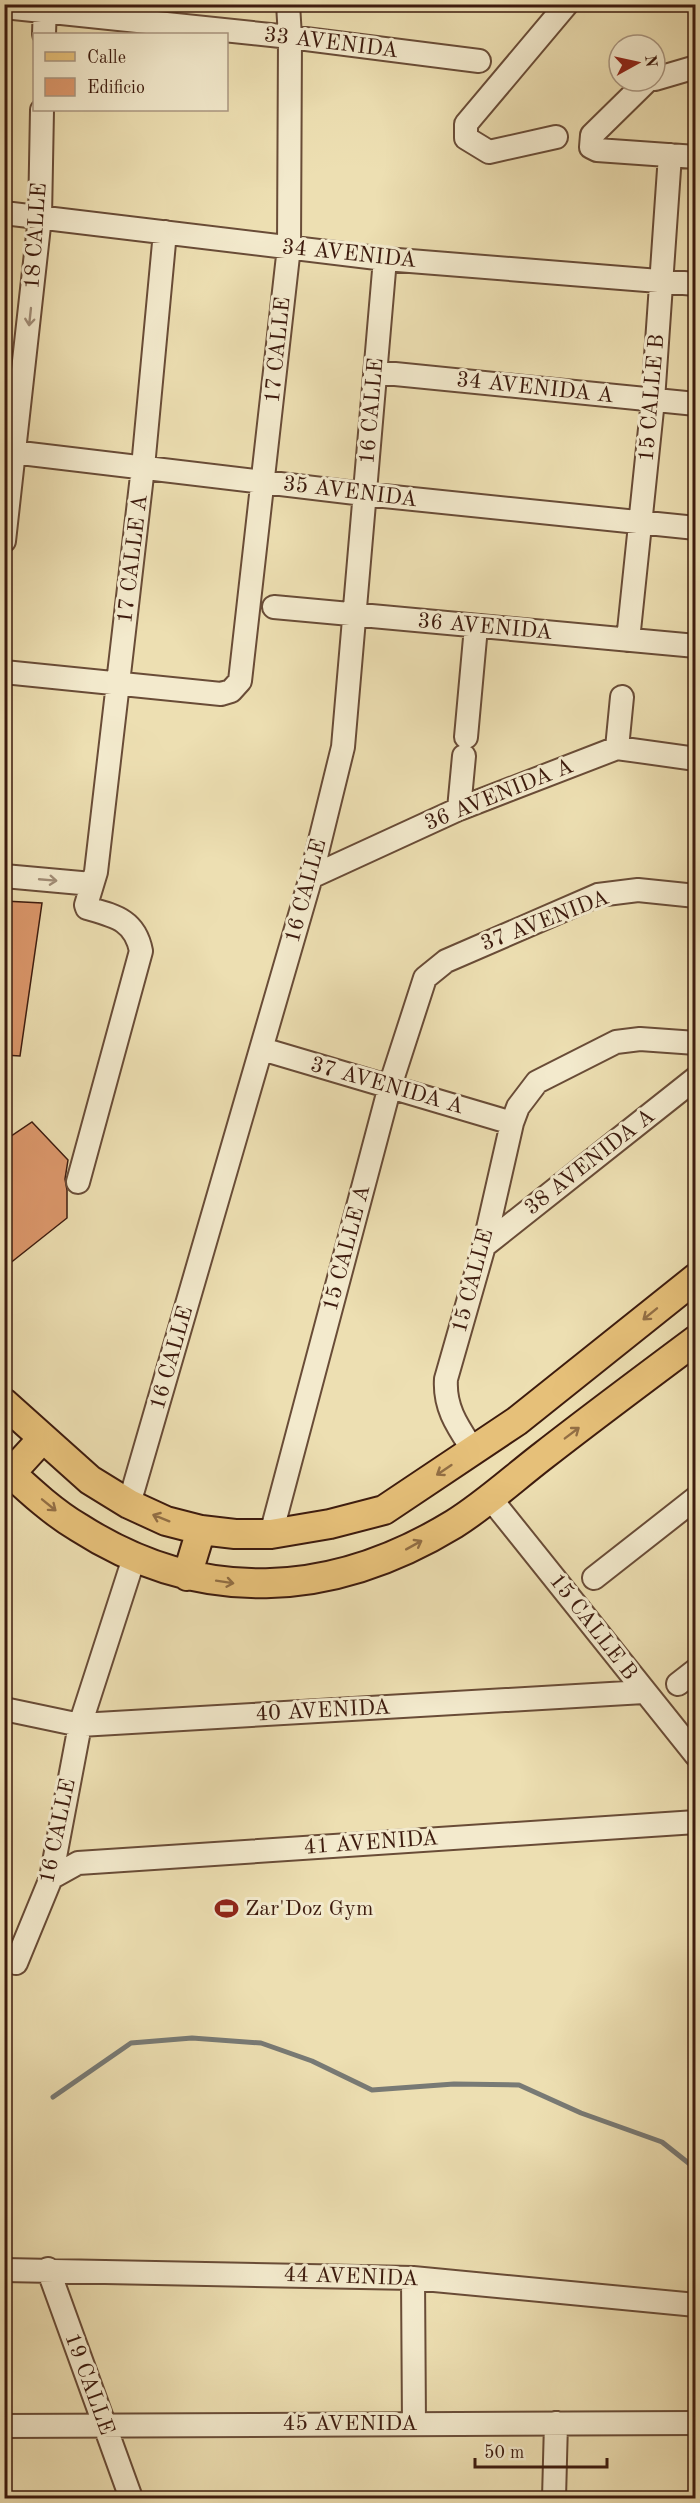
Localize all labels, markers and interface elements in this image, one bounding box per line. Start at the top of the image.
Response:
street label: 33 AVENIDA [263,24,400,62]
legend [33,33,228,111]
north arrow [607,33,667,93]
text: Calle [87,49,126,67]
text: N [641,54,659,69]
text: Edificio [87,79,145,97]
street label: 18 CALLE [21,182,51,290]
street label: 34 AVENIDA [281,236,418,272]
street label: 17 CALLE [261,296,295,404]
one-way arrow [24,307,35,327]
street label: 15 CALLE B [635,333,669,463]
street label: 16 CALLE [356,357,388,465]
street label: 34 AVENIDA A [455,369,615,407]
street label: 35 AVENIDA [282,473,419,511]
street label: 17 CALLE A [114,493,152,625]
street label: 36 AVENIDA [417,610,553,644]
street label: 36 AVENIDA A [422,755,577,835]
street label: 16 CALLE [282,837,330,945]
one-way arrow [38,875,58,886]
street label: 37 AVENIDA [478,886,612,955]
street label: 37 AVENIDA A [308,1054,466,1118]
street label: 38 AVENIDA A [521,1105,659,1219]
street label: 15 CALLE A [320,1182,374,1313]
street label: 15 CALLE [449,1227,497,1335]
street label: 16 CALLE [147,1304,197,1412]
one-way arrow [642,1308,658,1321]
one-way arrow [564,1427,580,1440]
one-way arrow [436,1464,453,1476]
one-way arrow [40,1499,56,1512]
one-way arrow [152,1512,171,1523]
one-way arrow [404,1539,422,1550]
street label: 15 CALLE B [545,1570,641,1684]
one-way arrow [215,1577,234,1588]
street label: 40 AVENIDA [255,1696,391,1726]
street label: 16 CALLE [36,1777,80,1885]
street label: 41 AVENIDA [303,1827,439,1859]
sports icon: Zar'Doz Gym [214,1896,240,1922]
place label: Zar'Doz Gym [245,1898,373,1920]
street label: 44 AVENIDA [283,2264,419,2290]
street label: 19 CALLE [60,2330,118,2438]
street label: 45 AVENIDA [282,2413,418,2435]
scale bar [475,2431,607,2469]
text: 50 m [484,2444,524,2462]

